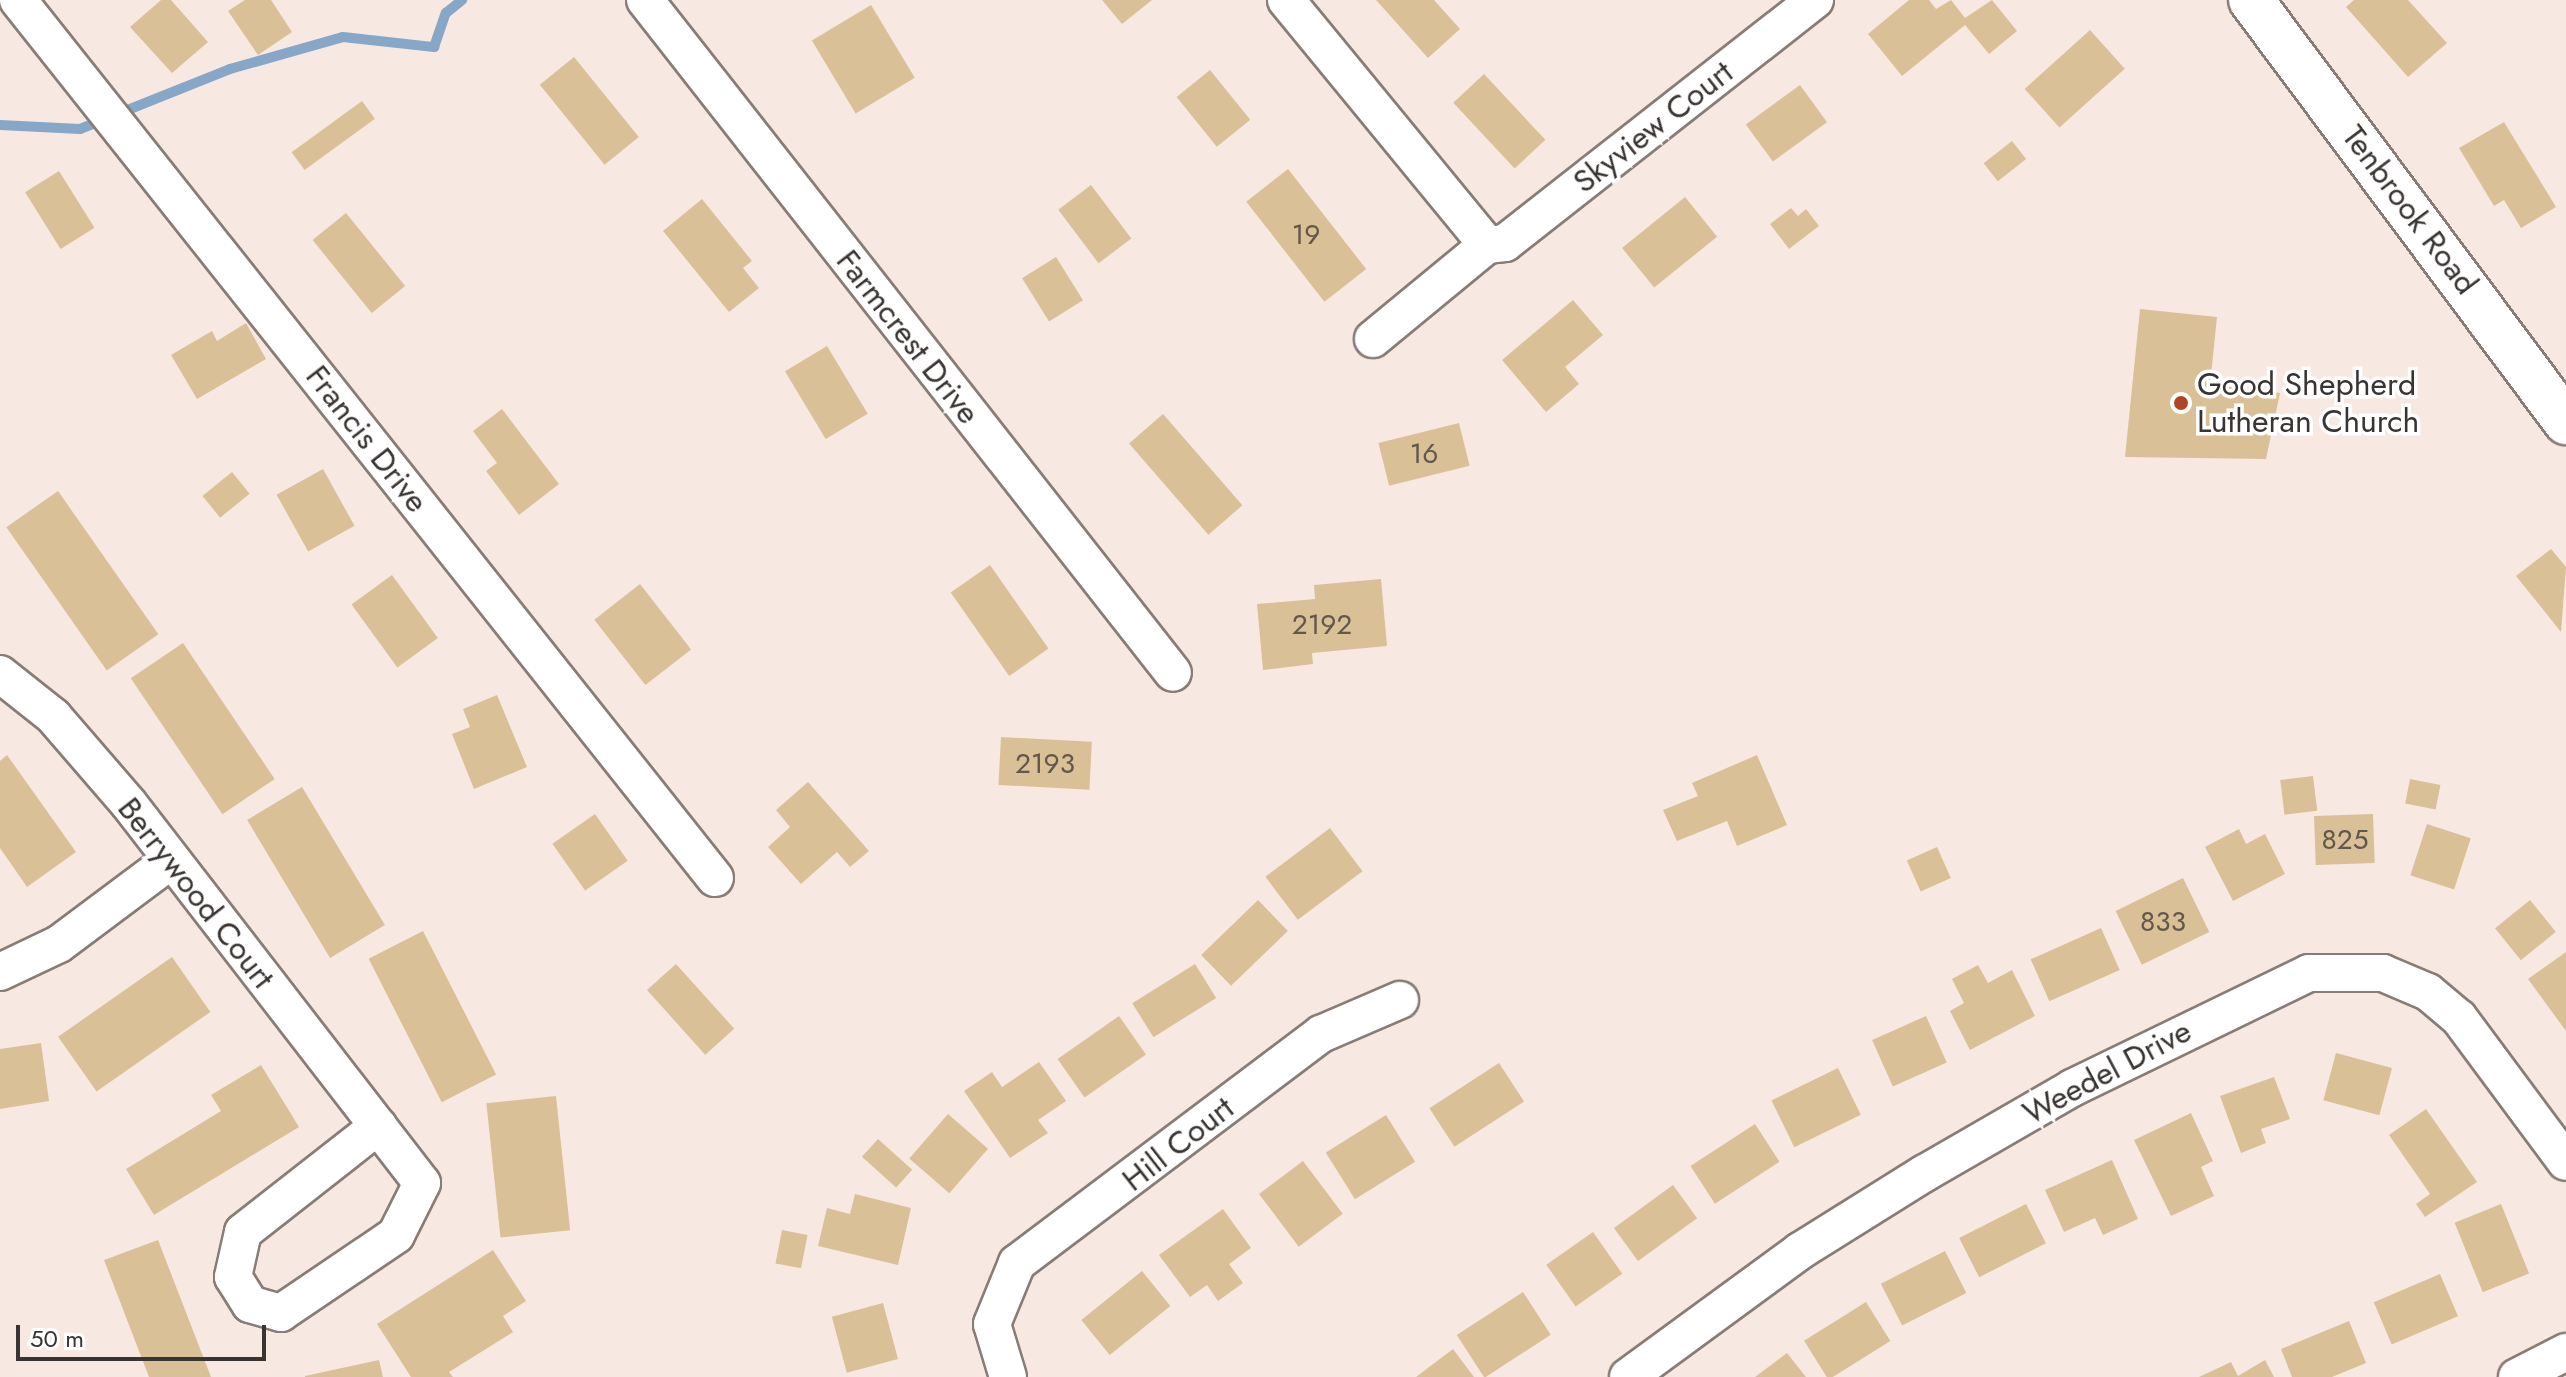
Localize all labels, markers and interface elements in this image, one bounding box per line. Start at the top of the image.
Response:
street label: Skyview Court [1566,53,1740,201]
street label: Tenbrook Road [2334,118,2486,302]
house number: 19 [1292,218,1320,252]
street label: Farmcrest Drive [828,242,988,432]
street label: Francis Drive [298,358,436,520]
place label: Good Shepherd Lutheran Church [2197,366,2419,441]
marker: Good Shepherd Lutheran Church [2172,394,2190,412]
house number: 16 [1410,437,1438,471]
house number: 2192 [1292,608,1352,642]
house number: 2193 [1015,747,1075,781]
street label: Berrywood Court [110,790,282,996]
house number: 825 [2321,823,2369,857]
house number: 833 [2140,905,2186,939]
street label: Weedel Drive [2016,1012,2198,1132]
street label: Hill Court [1115,1089,1241,1199]
scale bar [20,1309,270,1359]
text: 50 m [30,1321,84,1356]

